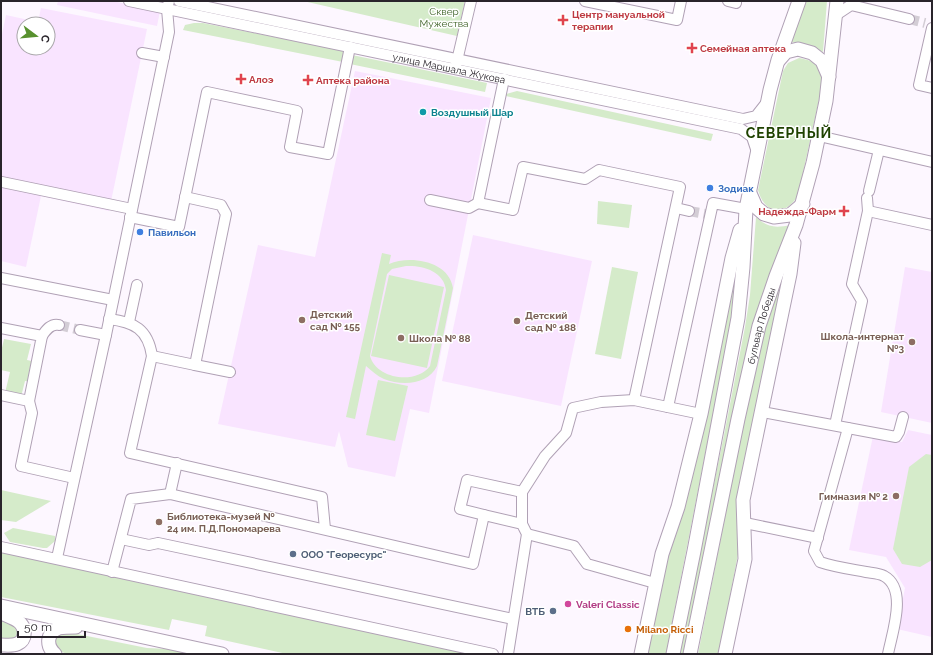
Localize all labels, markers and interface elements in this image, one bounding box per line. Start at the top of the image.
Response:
park label: Сквер Мужества [419,6,469,29]
place label: Центр мануальной терапии [572,9,665,32]
marker: Центр мануальной терапии [557,14,569,26]
north arrow [16,16,56,56]
text: С [38,33,52,44]
marker: Семейная аптека [687,43,697,53]
place label: Семейная аптека [700,43,786,54]
street label: улица Маршала Жукова [392,51,506,85]
marker: Алоэ [236,74,246,84]
place label: Алоэ [249,74,274,85]
marker: Аптека района [303,75,313,85]
place label: Аптека района [316,75,390,86]
marker: Воздушный Шар [418,107,428,117]
place label: Воздушный Шар [431,107,514,118]
district label: СЕВЕРНЫЙ [746,124,832,141]
marker: Зодиак [705,183,715,193]
place label: Зодиак [718,183,754,194]
place label: Надежда-Фарм [758,206,836,217]
marker: Надежда-Фарм [839,206,849,216]
marker: Павильон [135,227,145,237]
place label: Павильон [148,227,196,238]
street label: бульвар Победы [745,286,777,365]
place label: Детский сад № 155 [310,309,361,332]
place label: Детский сад № 188 [525,310,576,333]
marker: Детский сад № 155 [297,315,307,325]
marker: Детский сад № 188 [512,316,522,326]
place label: Школа-интернат №3 [821,331,904,354]
marker: Школа № 88 [396,333,406,343]
place label: Школа № 88 [409,333,471,344]
marker: Школа-интернат №3 [907,337,917,347]
place label: Гимназия № 2 [819,491,888,502]
marker: Гимназия № 2 [891,491,901,501]
place label: Библиотека-музей № 24 им. П.Д.Пономарева [167,511,281,534]
marker: Библиотека-музей № 24 им. П.Д.Пономарева [154,517,164,527]
marker: ООО "Георесурс" [288,549,298,559]
place label: ООО "Георесурс" [301,549,387,560]
marker: Valeri Classic [563,599,573,609]
place label: Valeri Classic [576,599,640,610]
place label: ВТБ [525,606,545,617]
marker: ВТБ [548,606,558,616]
scale bar [18,613,85,639]
text: 50 m [24,620,52,634]
marker: Milano Ricci [623,624,633,634]
place label: Milano Ricci [636,624,694,635]

